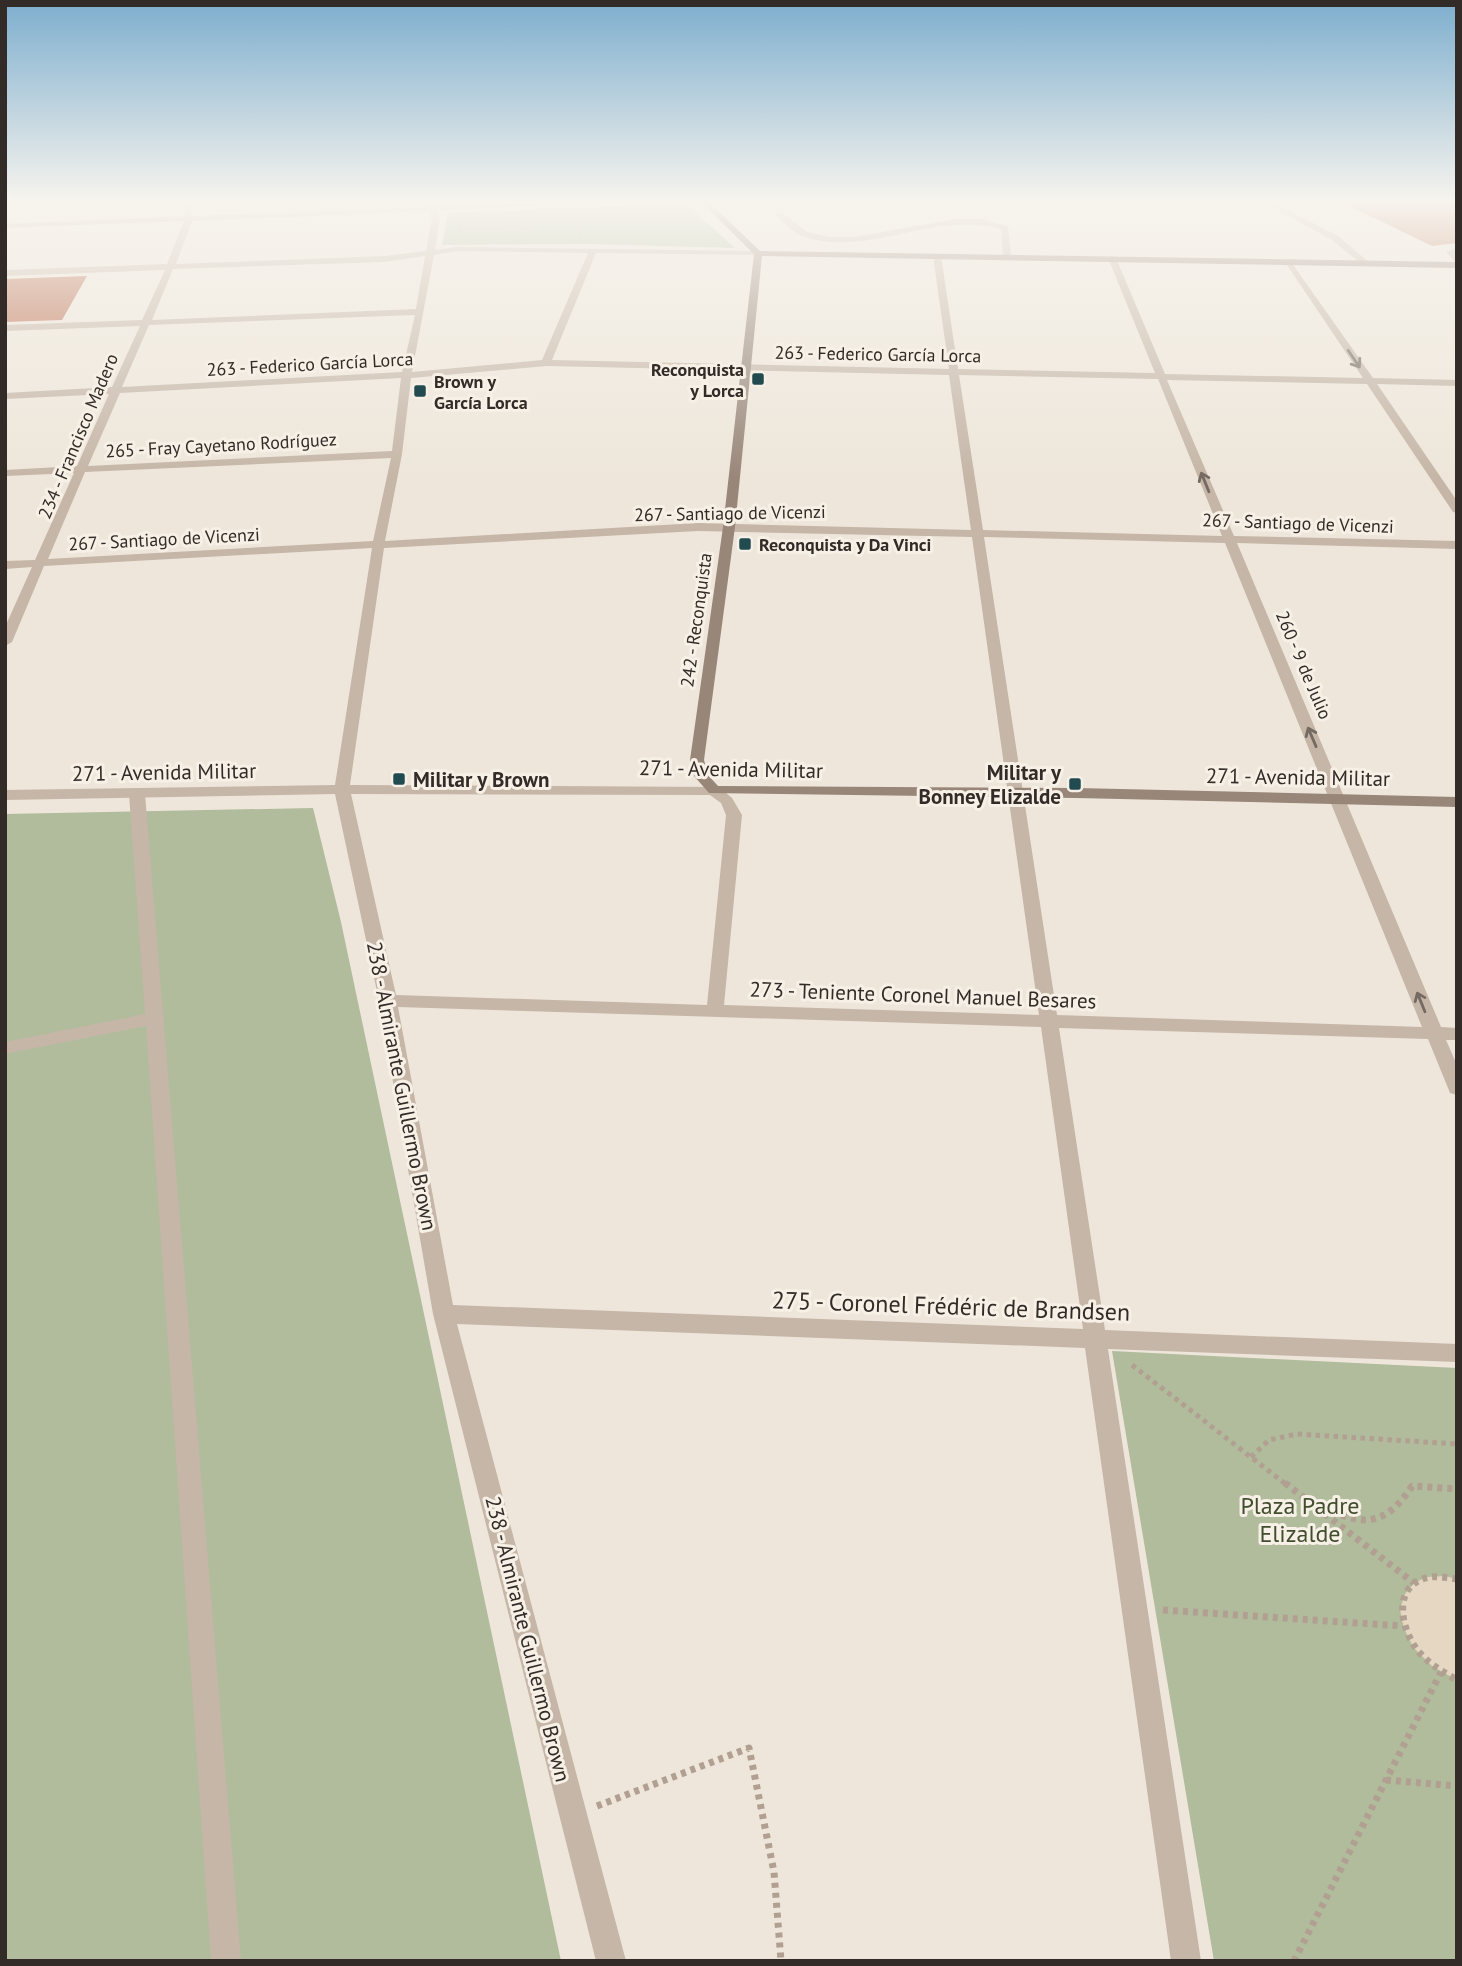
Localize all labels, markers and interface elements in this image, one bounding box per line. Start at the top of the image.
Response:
street label: 263 - Federico García Lorca [774,341,982,367]
street label: 263 - Federico García Lorca [206,347,414,381]
one-way arrow [1347,349,1361,369]
street label: 234 - Francisco Madero [33,350,123,522]
place label: Reconquista y Lorca [651,358,744,402]
place label: Brown y García Lorca [434,370,528,414]
marker: Reconquista y Lorca [750,371,766,387]
marker: Brown y García Lorca [412,383,428,399]
street label: 265 - Fray Cayetano Rodríguez [105,427,337,463]
one-way arrow [1197,471,1210,493]
street label: 267 - Santiago de Vicenzi [634,500,826,526]
street label: 267 - Santiago de Vicenzi [1202,508,1394,538]
street label: 267 - Santiago de Vicenzi [68,522,260,556]
place label: Reconquista y Da Vinci [759,533,931,556]
marker: Reconquista y Da Vinci [737,536,753,552]
street label: 242 - Reconquista [675,551,717,689]
street label: 260 - 9 de Julio [1271,607,1337,723]
one-way arrow [1304,726,1317,748]
street label: 271 - Avenida Militar [639,754,823,784]
street label: 271 - Avenida Militar [72,757,256,787]
place label: Militar y Bonney Elizalde [918,759,1062,810]
street label: 271 - Avenida Militar [1206,762,1390,792]
place label: Militar y Brown [413,766,549,793]
marker: Militar y Brown [391,771,407,787]
marker: Militar y Bonney Elizalde [1067,776,1083,792]
street label: 238 - Almirante Guillermo Brown [361,939,443,1233]
street label: 273 - Teniente Coronel Manuel Besares [749,975,1097,1015]
one-way arrow [1414,992,1427,1013]
street label: 275 - Coronel Frédéric de Brandsen [771,1284,1131,1328]
park label: Plaza Padre Elizalde [1240,1490,1360,1549]
street label: 238 - Almirante Guillermo Brown [479,1493,577,1785]

